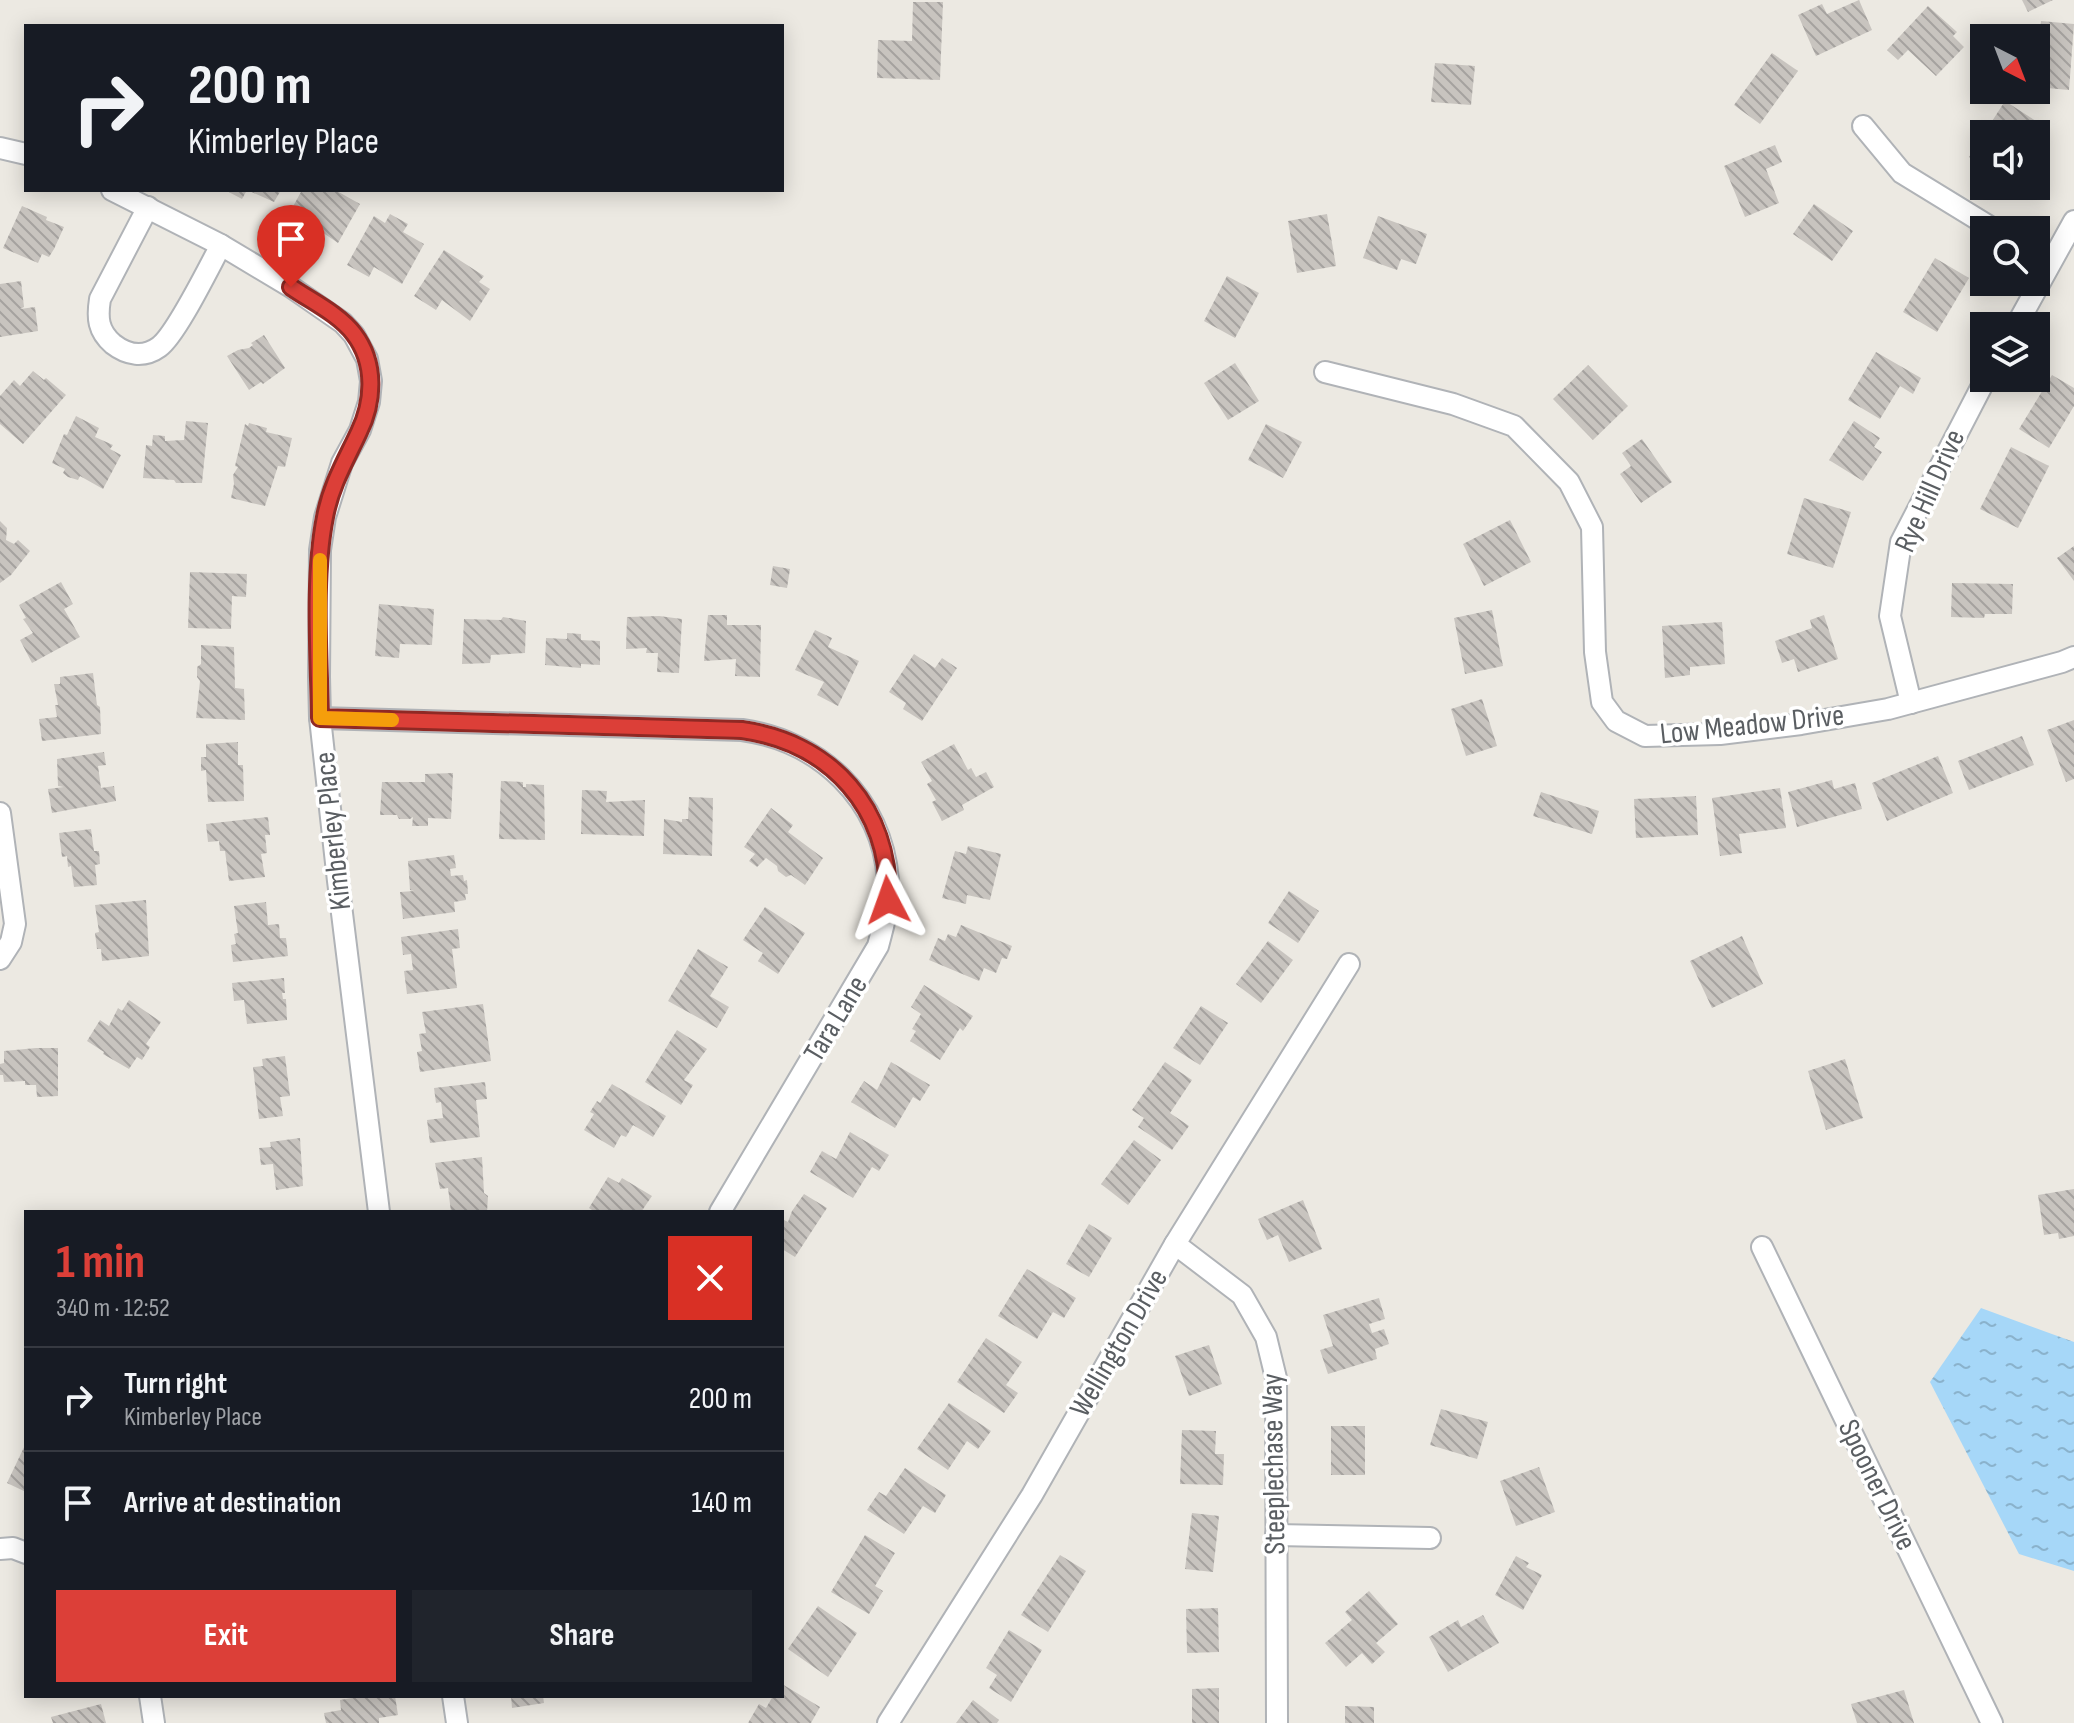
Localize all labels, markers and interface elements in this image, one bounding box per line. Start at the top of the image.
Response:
north arrow [1970,24,2050,104]
map controls [1970,24,2050,392]
text: 200 m [188,53,312,120]
icon: right [56,56,160,160]
button: sound [1970,120,2050,200]
text: Kimberley Place [188,121,379,164]
pin [257,205,325,287]
button: search [1970,216,2050,296]
icon: arrive [269,217,313,261]
button: layers [1970,312,2050,392]
street label: Rye Hill Drive [1887,424,1973,558]
street label: Low Meadow Drive [1658,697,1846,753]
street label: Kimberley Place [307,750,359,912]
position arrow [846,858,930,942]
street label: Tara Lane [796,970,876,1068]
text: 1 min [56,1234,145,1291]
button: close [668,1236,752,1320]
street label: Wellington Drive [1062,1263,1176,1423]
text: 340 m · 12:52 [56,1293,170,1324]
text: Turn right [124,1366,227,1402]
street label: Steeplechase Way [1254,1373,1294,1555]
icon: right [56,1377,100,1421]
text: 200 m [689,1381,752,1417]
text: Kimberley Place [124,1402,262,1433]
street label: Spooner Drive [1830,1414,1924,1556]
icon: arrive [56,1481,100,1525]
text: Arrive at destination [124,1485,341,1521]
text: 140 m [692,1485,752,1521]
button: Exit [56,1590,396,1682]
button: Share [412,1590,752,1682]

